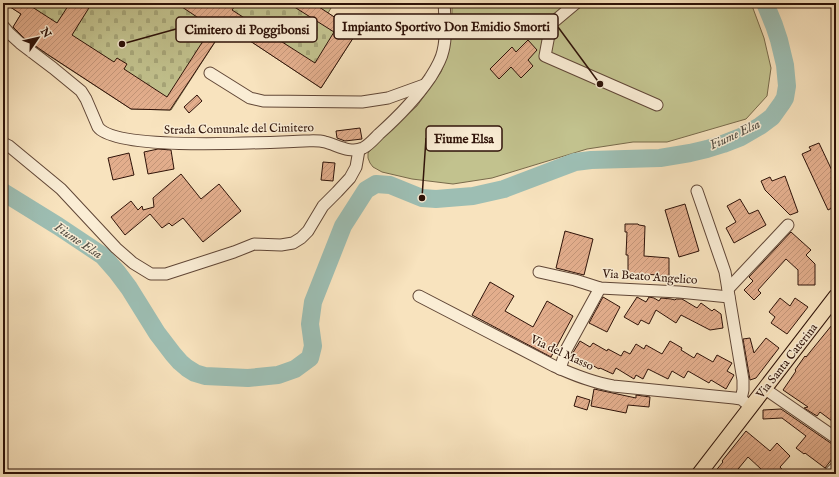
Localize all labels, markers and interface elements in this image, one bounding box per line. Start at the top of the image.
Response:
callout: Impianto Sportivo Don Emidio Smorti [334,14,558,39]
callout: Cimitero di Poggibonsi [176,17,317,42]
north arrow [18,18,58,58]
text: Impianto Sportivo Don Emidio Smorti [342,19,550,36]
text: Cimitero di Poggibonsi [184,22,310,39]
text: N [36,24,54,41]
water label: Fiume Elsa [707,116,763,154]
street label: Strada Comunale del Cimitero [164,120,315,138]
callout: Fiume Elsa [426,126,502,151]
text: Fiume Elsa [434,131,494,148]
water label: Fiume Elsa [51,219,105,263]
street label: Via Beato Angelico [601,266,699,288]
street label: Via Santa Caterina [752,320,821,402]
street label: Via del Masso [527,331,596,374]

